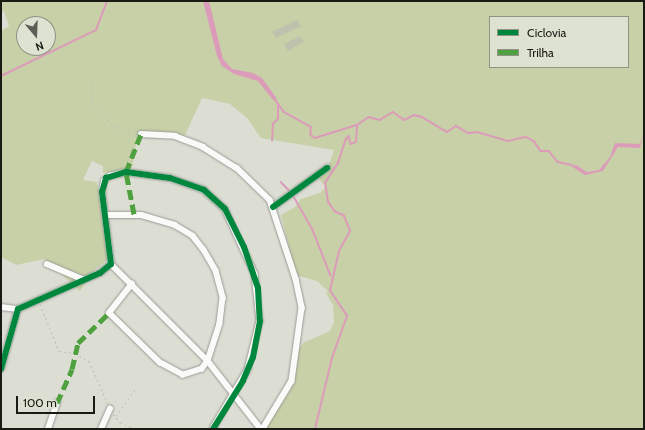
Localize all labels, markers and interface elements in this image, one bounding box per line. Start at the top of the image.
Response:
north arrow [16,16,56,56]
legend [489,16,629,68]
text: Ciclovia [527,25,566,40]
text: N [34,39,46,54]
text: Trilha [527,45,554,60]
scale bar [18,388,97,414]
text: 100 m [23,395,57,410]

